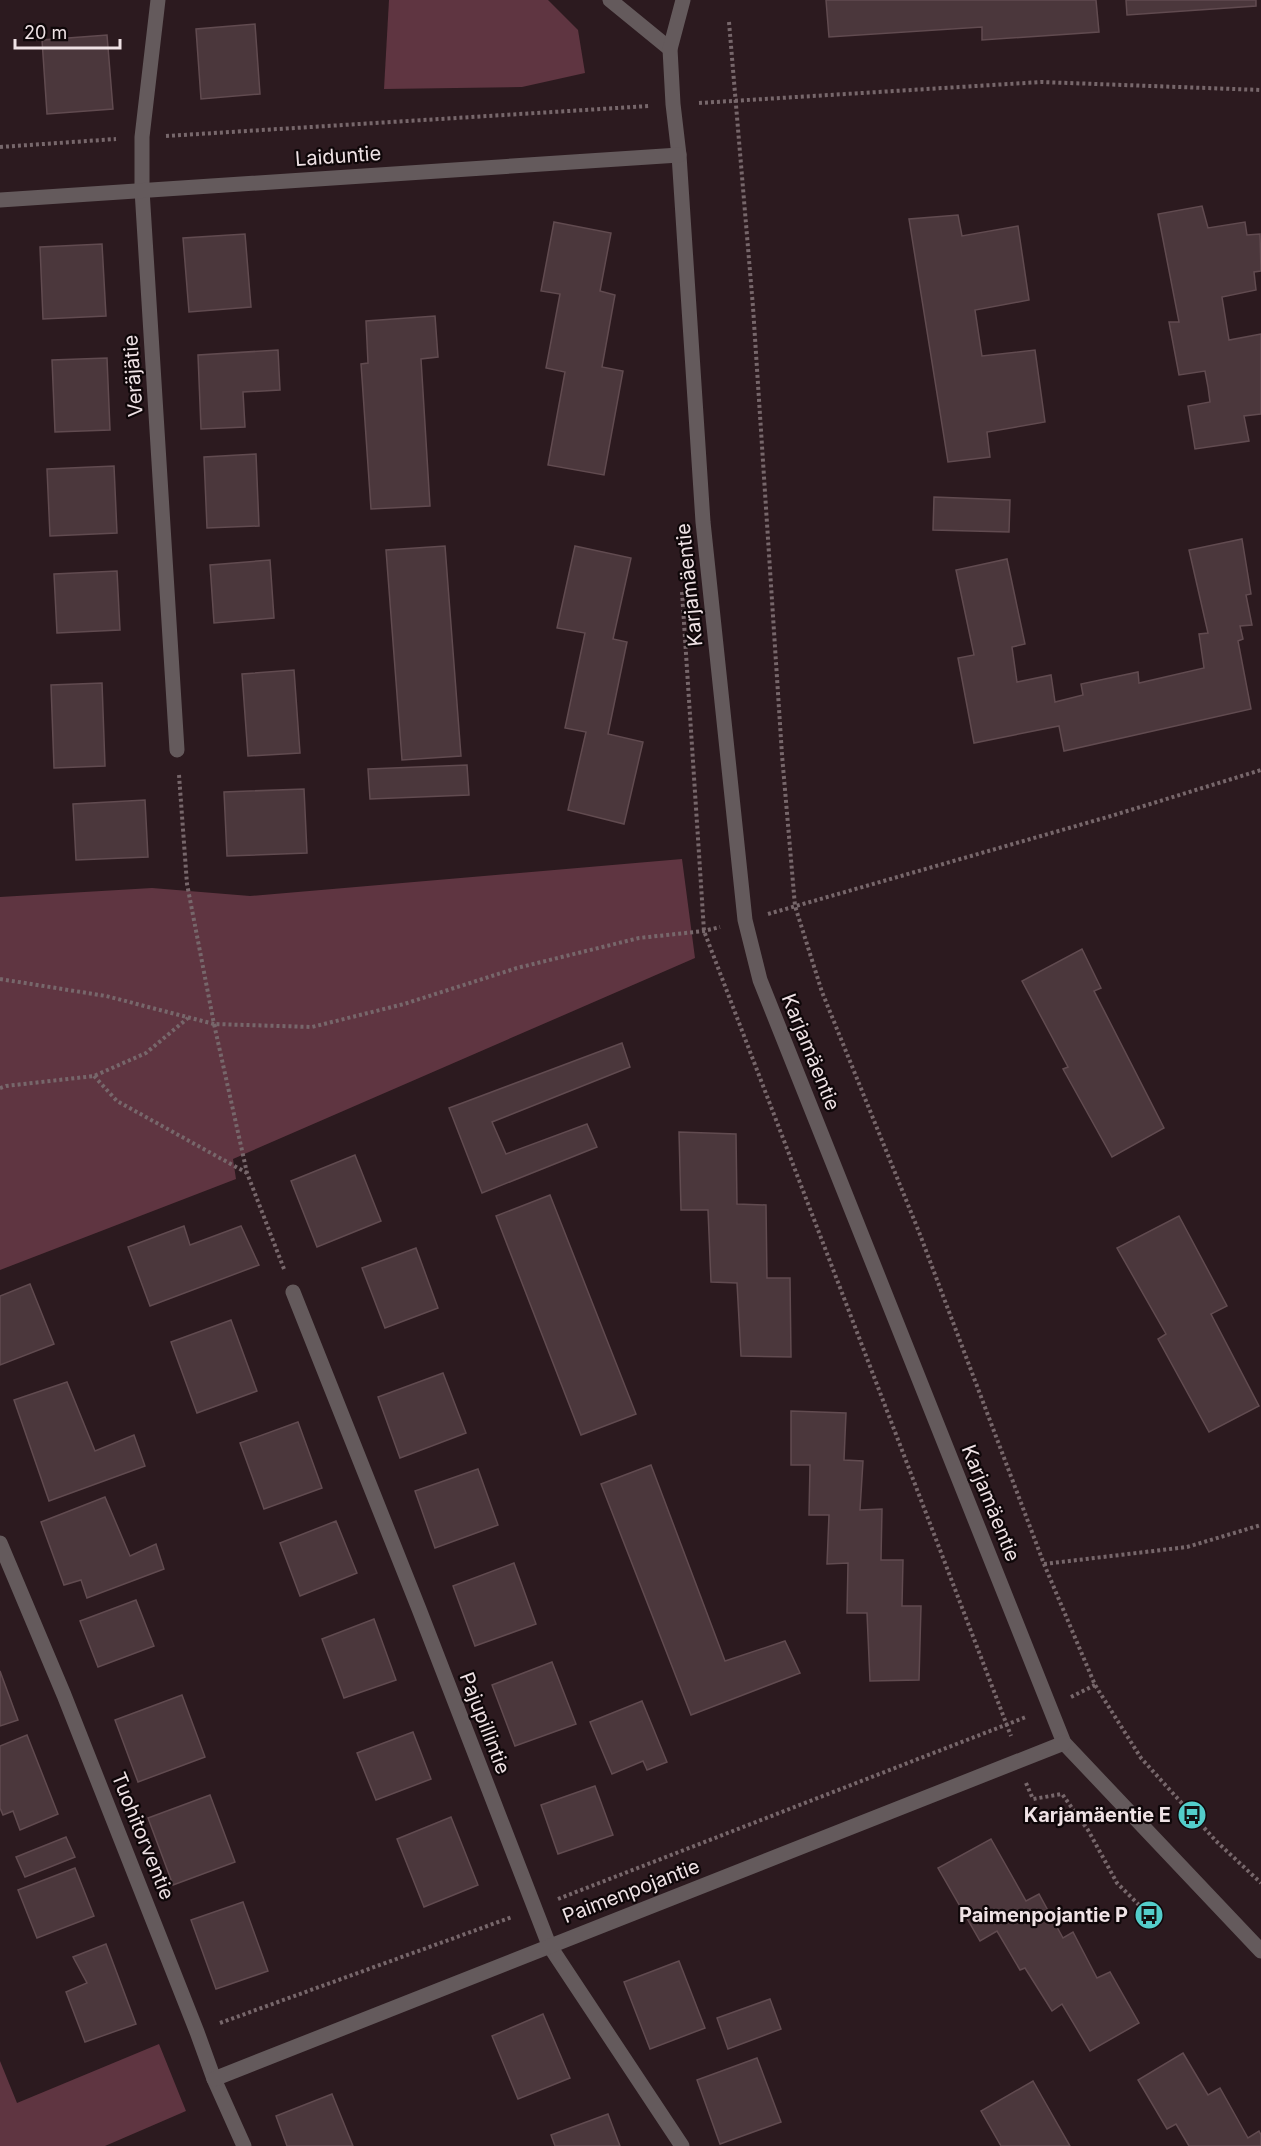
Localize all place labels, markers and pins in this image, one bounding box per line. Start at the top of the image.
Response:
bus stop icon: Karjamäentie E [1176,1799,1208,1831]
place label: Karjamäentie E [1024,1803,1171,1827]
bus stop icon: Paimenpojantie P [1133,1899,1165,1931]
place label: Paimenpojantie P [959,1903,1128,1927]

